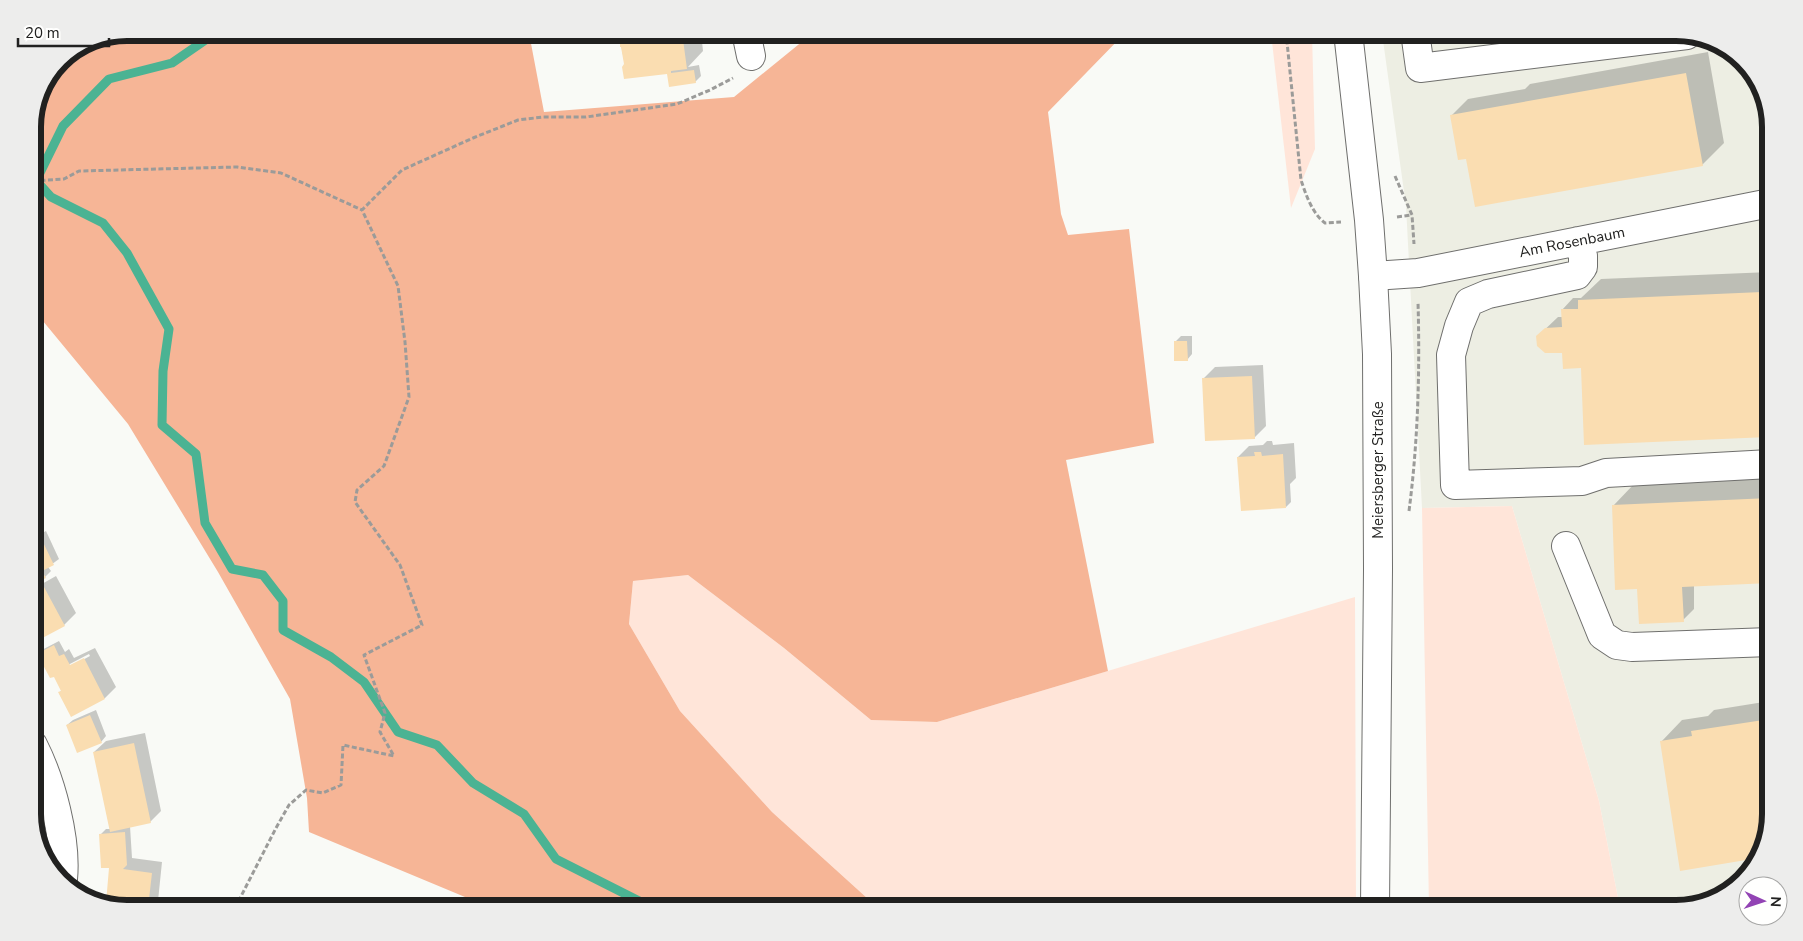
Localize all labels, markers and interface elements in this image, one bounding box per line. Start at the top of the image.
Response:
scale bar [18,15,109,47]
text: 20 m [25,23,60,43]
street label: Am Rosenbaum [1517,222,1627,262]
street label: Meiersberger Straße [1368,401,1388,539]
north arrow [1738,876,1788,926]
text: N [1766,896,1785,907]

